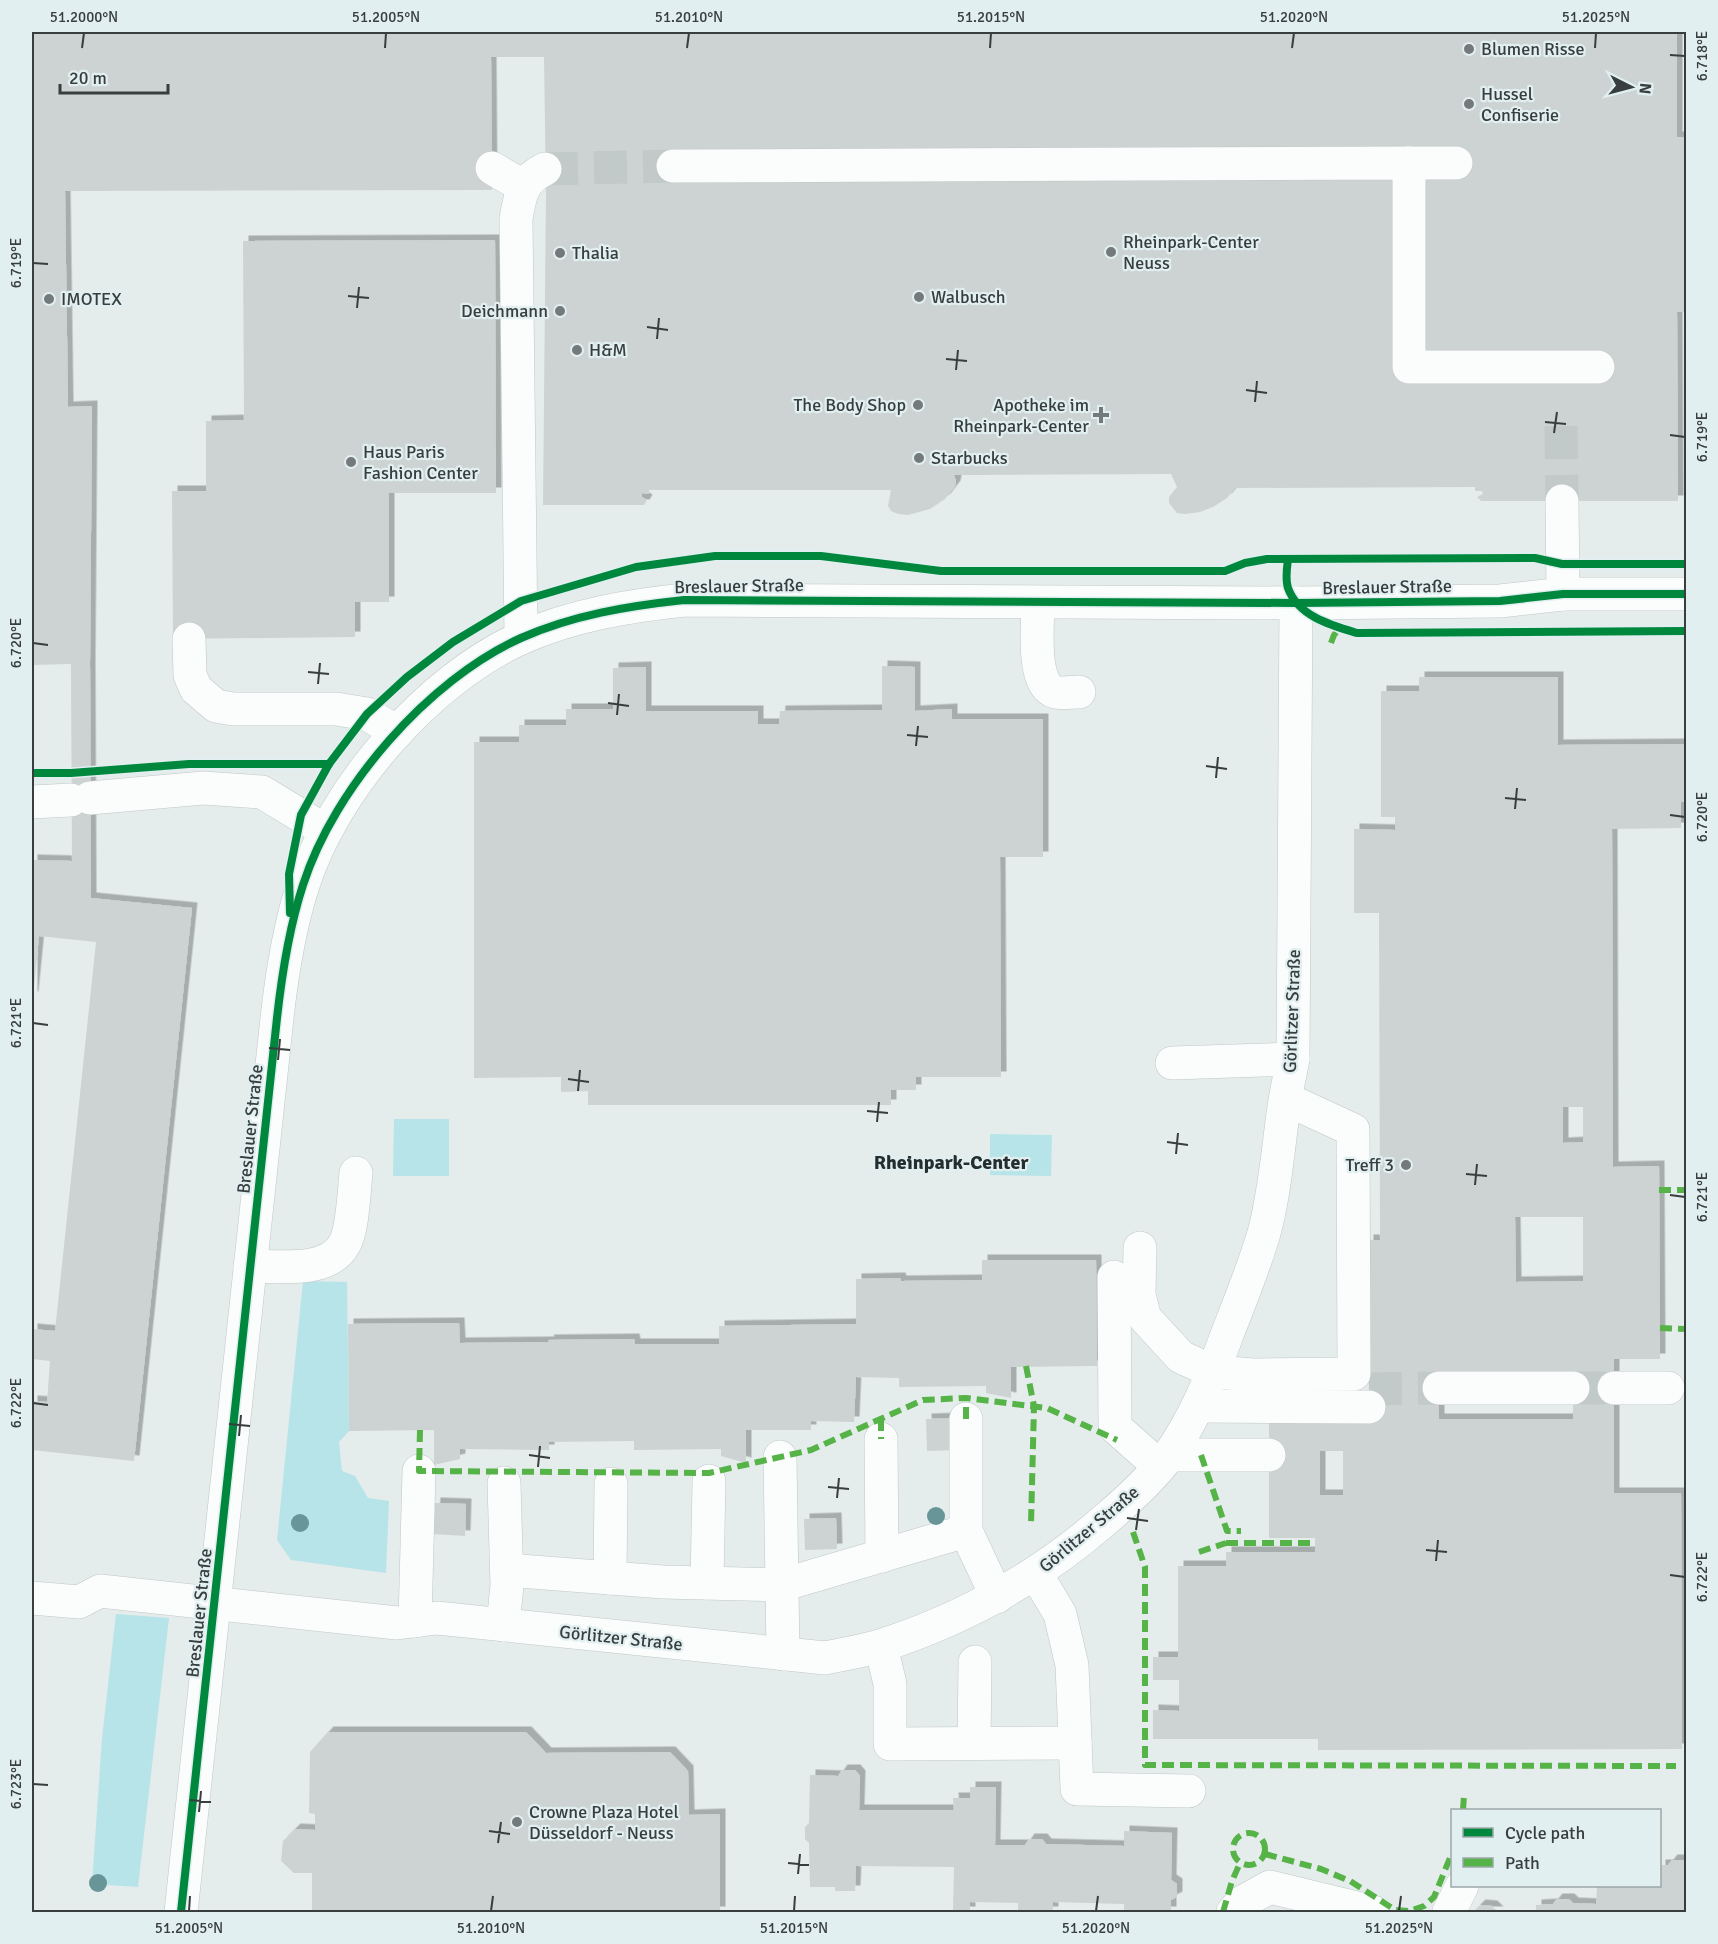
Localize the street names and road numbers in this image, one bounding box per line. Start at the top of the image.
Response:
street label: Breslauer Straße [674,574,804,598]
street label: Breslauer Straße [1322,575,1452,599]
street label: Görlitzer Straße [1279,949,1305,1073]
street label: Breslauer Straße [232,1063,268,1195]
street label: Görlitzer Straße [1035,1481,1143,1577]
street label: Breslauer Straße [181,1547,217,1679]
street label: Görlitzer Straße [558,1621,684,1655]

